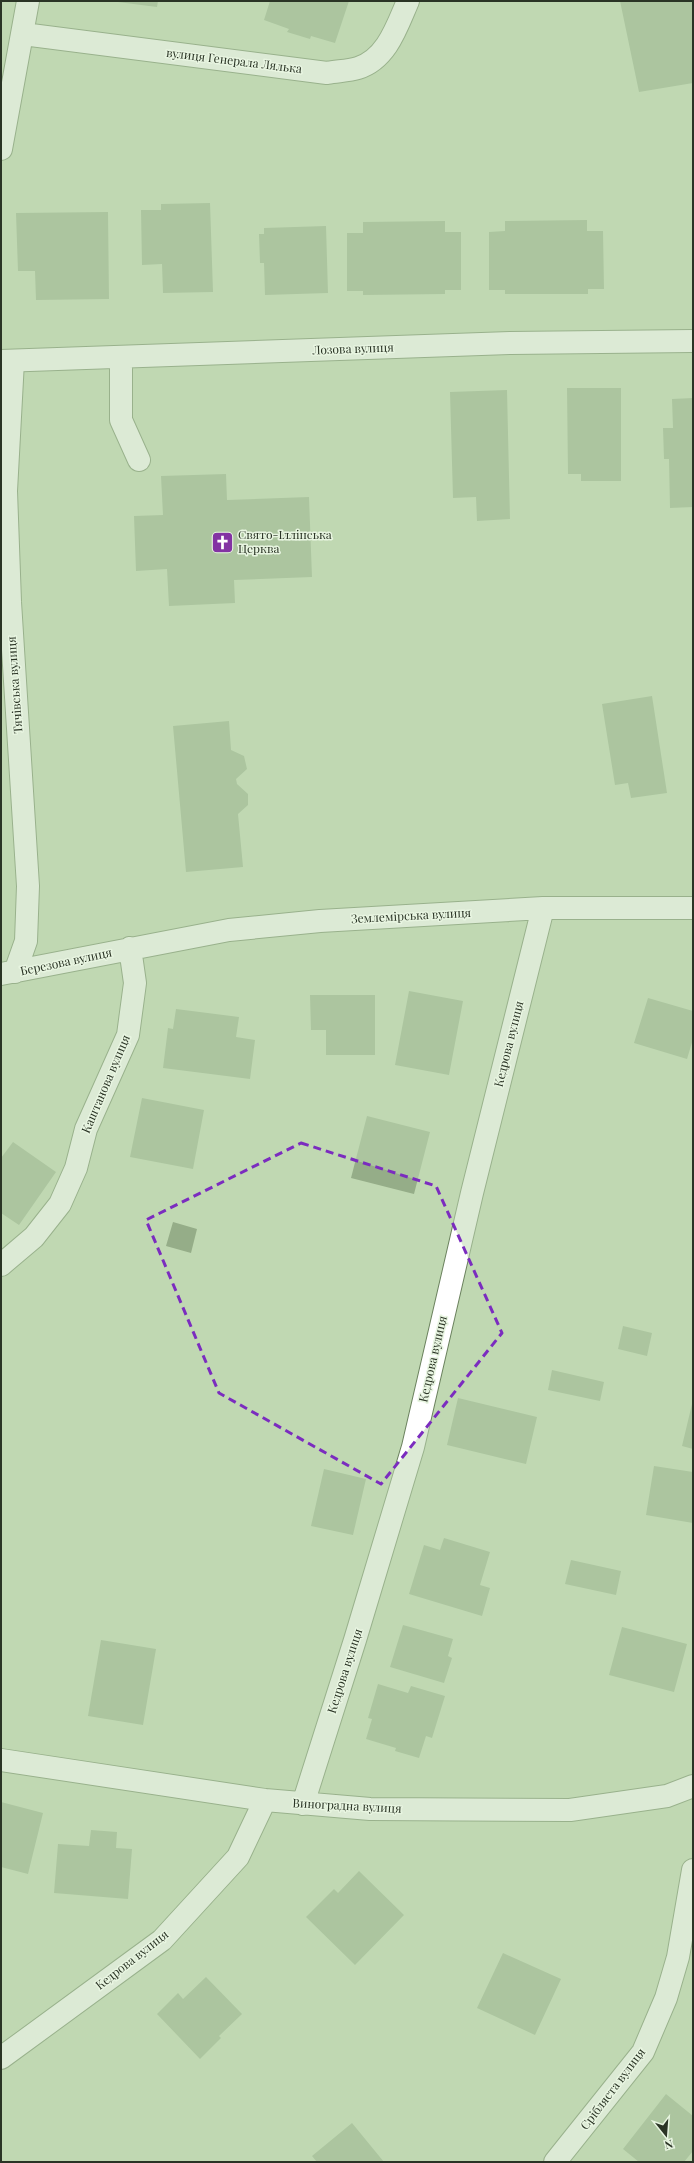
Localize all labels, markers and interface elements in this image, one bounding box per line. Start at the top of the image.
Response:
street label: вулиця Генерала Лялька [165,44,303,76]
street label: Лозова вулиця [311,339,395,357]
place label: Свято-Іллінська Церква [238,526,332,556]
church icon: Свято-Іллінська Церква [209,529,235,555]
street label: Тячівська вулиця [3,635,25,734]
street label: Землемірська вулиця [351,904,472,926]
street label: Березова вулиця [19,943,114,979]
street label: Кедрова вулиця [490,998,527,1089]
street label: Каштанова вулиця [77,1031,133,1135]
street label: Кедрова вулиця [414,1313,450,1404]
street label: Кедрова вулиця [323,1626,365,1715]
street label: Виноградна вулиця [292,1794,403,1816]
street label: Кедрова вулиця [92,1925,172,1993]
street label: Срібляста вулиця [576,2044,649,2133]
north arrow [646,2115,686,2155]
text: N [663,2137,675,2153]

